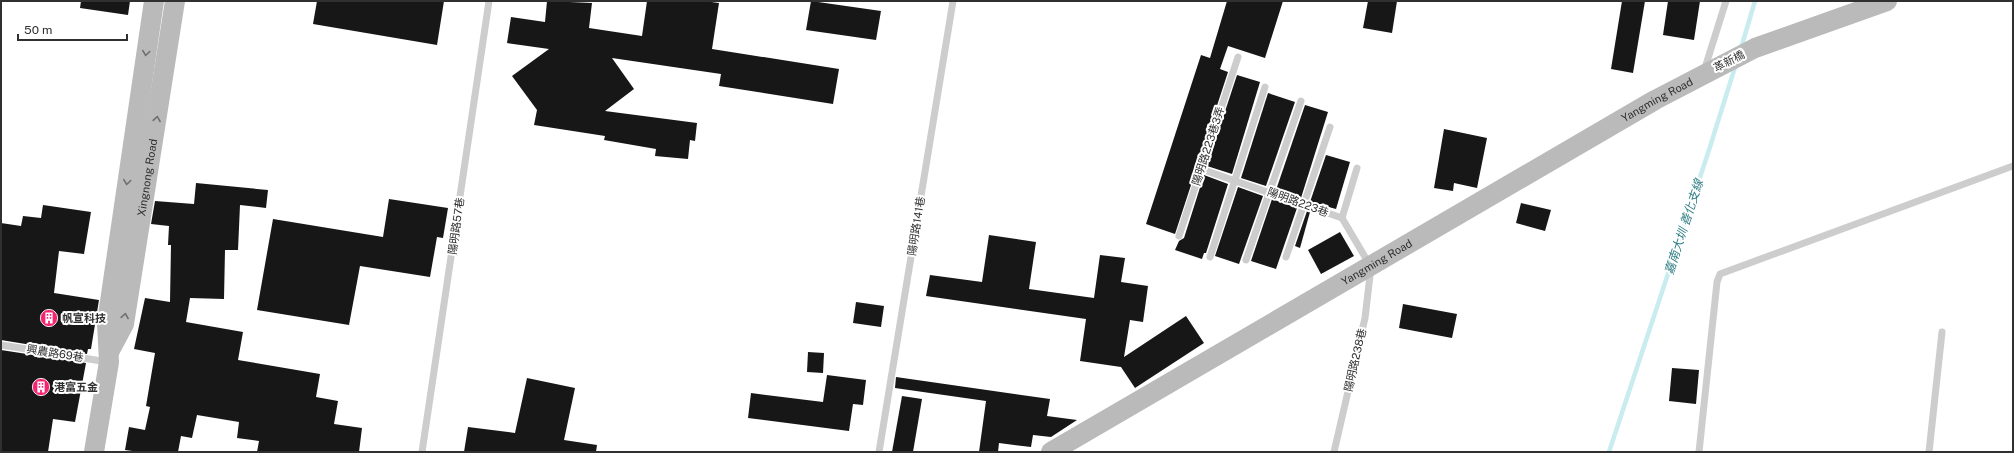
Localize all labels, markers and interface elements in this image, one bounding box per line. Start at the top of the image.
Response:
scale bar [18,16,127,42]
text: 50 m [24,23,52,37]
street label: 革新橋 [1712,48,1746,74]
one-way arrow [142,50,151,57]
street label: Yangming Road [1619,75,1695,124]
street label: 陽明路223巷3弄 [1190,105,1226,187]
one-way arrow [152,116,161,122]
street label: Xingnong Road [135,138,159,217]
water label: 嘉南大圳 善化支線 [1662,176,1707,276]
one-way arrow [123,179,132,185]
street label: 陽明路223巷 [1266,185,1330,219]
street label: 陽明路141巷 [905,195,927,257]
street label: 陽明路57巷 [446,197,466,255]
street label: Yangming Road [1339,237,1414,287]
building icon: 帆宣科技 [39,308,59,328]
place label: 帆宣科技 [62,312,106,324]
one-way arrow [120,313,129,319]
street label: 陽明路238巷 [1342,327,1368,393]
street label: 興農路69巷 [26,343,84,363]
building icon: 港富五金 [31,377,51,397]
place label: 港富五金 [54,381,98,393]

